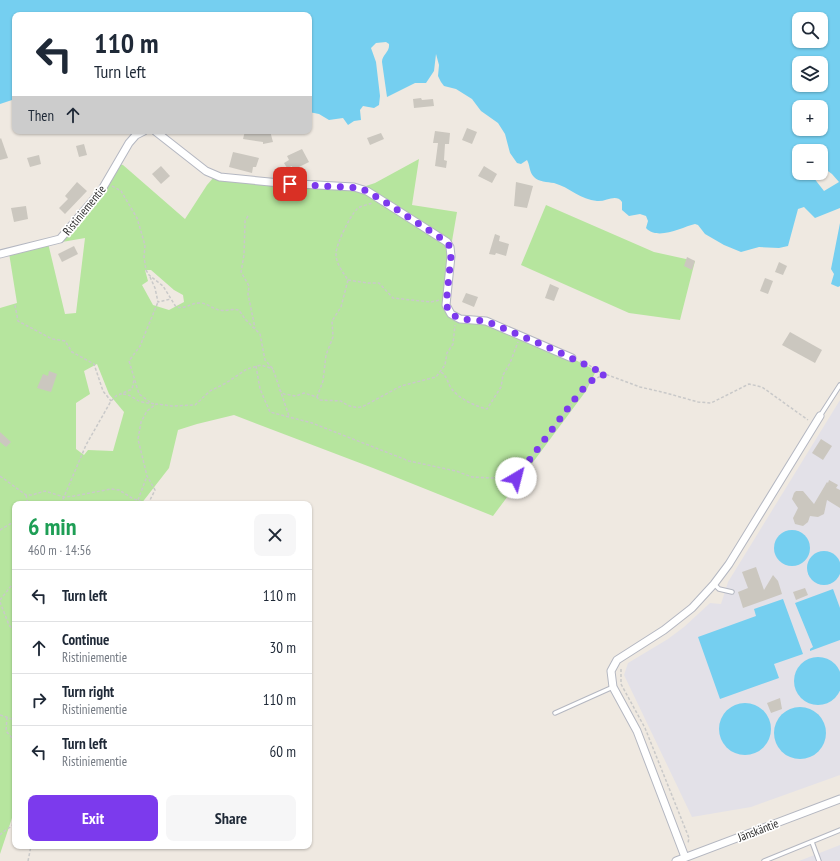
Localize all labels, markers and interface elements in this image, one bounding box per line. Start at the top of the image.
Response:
map controls [792,12,828,180]
button: search [792,12,828,48]
text: 110 m [94,24,158,61]
icon: left [28,28,80,80]
button: layers [792,56,828,92]
text: Turn left [94,60,146,83]
button: + [792,100,828,136]
icon: ahead [62,104,84,126]
text: Then [28,106,54,125]
button: − [792,144,828,180]
pin [273,167,307,201]
icon: arrive [279,173,301,195]
street label: Ristiniementie [59,182,109,238]
position arrow [495,457,537,499]
text: 6 min [28,511,76,542]
button: close [254,514,296,556]
text: 460 m · 14:56 [28,542,91,559]
icon: left [28,585,50,607]
text: Turn left [62,586,107,605]
text: 110 m [263,586,296,605]
text: Continue [62,630,109,649]
icon: ahead [28,637,50,659]
text: 30 m [270,638,296,657]
text: Ristiniementie [62,649,127,666]
text: Turn right [62,682,114,701]
icon: right [28,689,50,711]
text: 110 m [263,690,296,709]
text: Ristiniementie [62,701,127,718]
text: Turn left [62,734,107,753]
icon: left [28,741,50,763]
text: 60 m [270,742,296,761]
text: Ristiniementie [62,753,127,770]
button: Exit [28,795,158,841]
button: Share [166,795,296,841]
street label: Jänskäntie [734,815,781,845]

